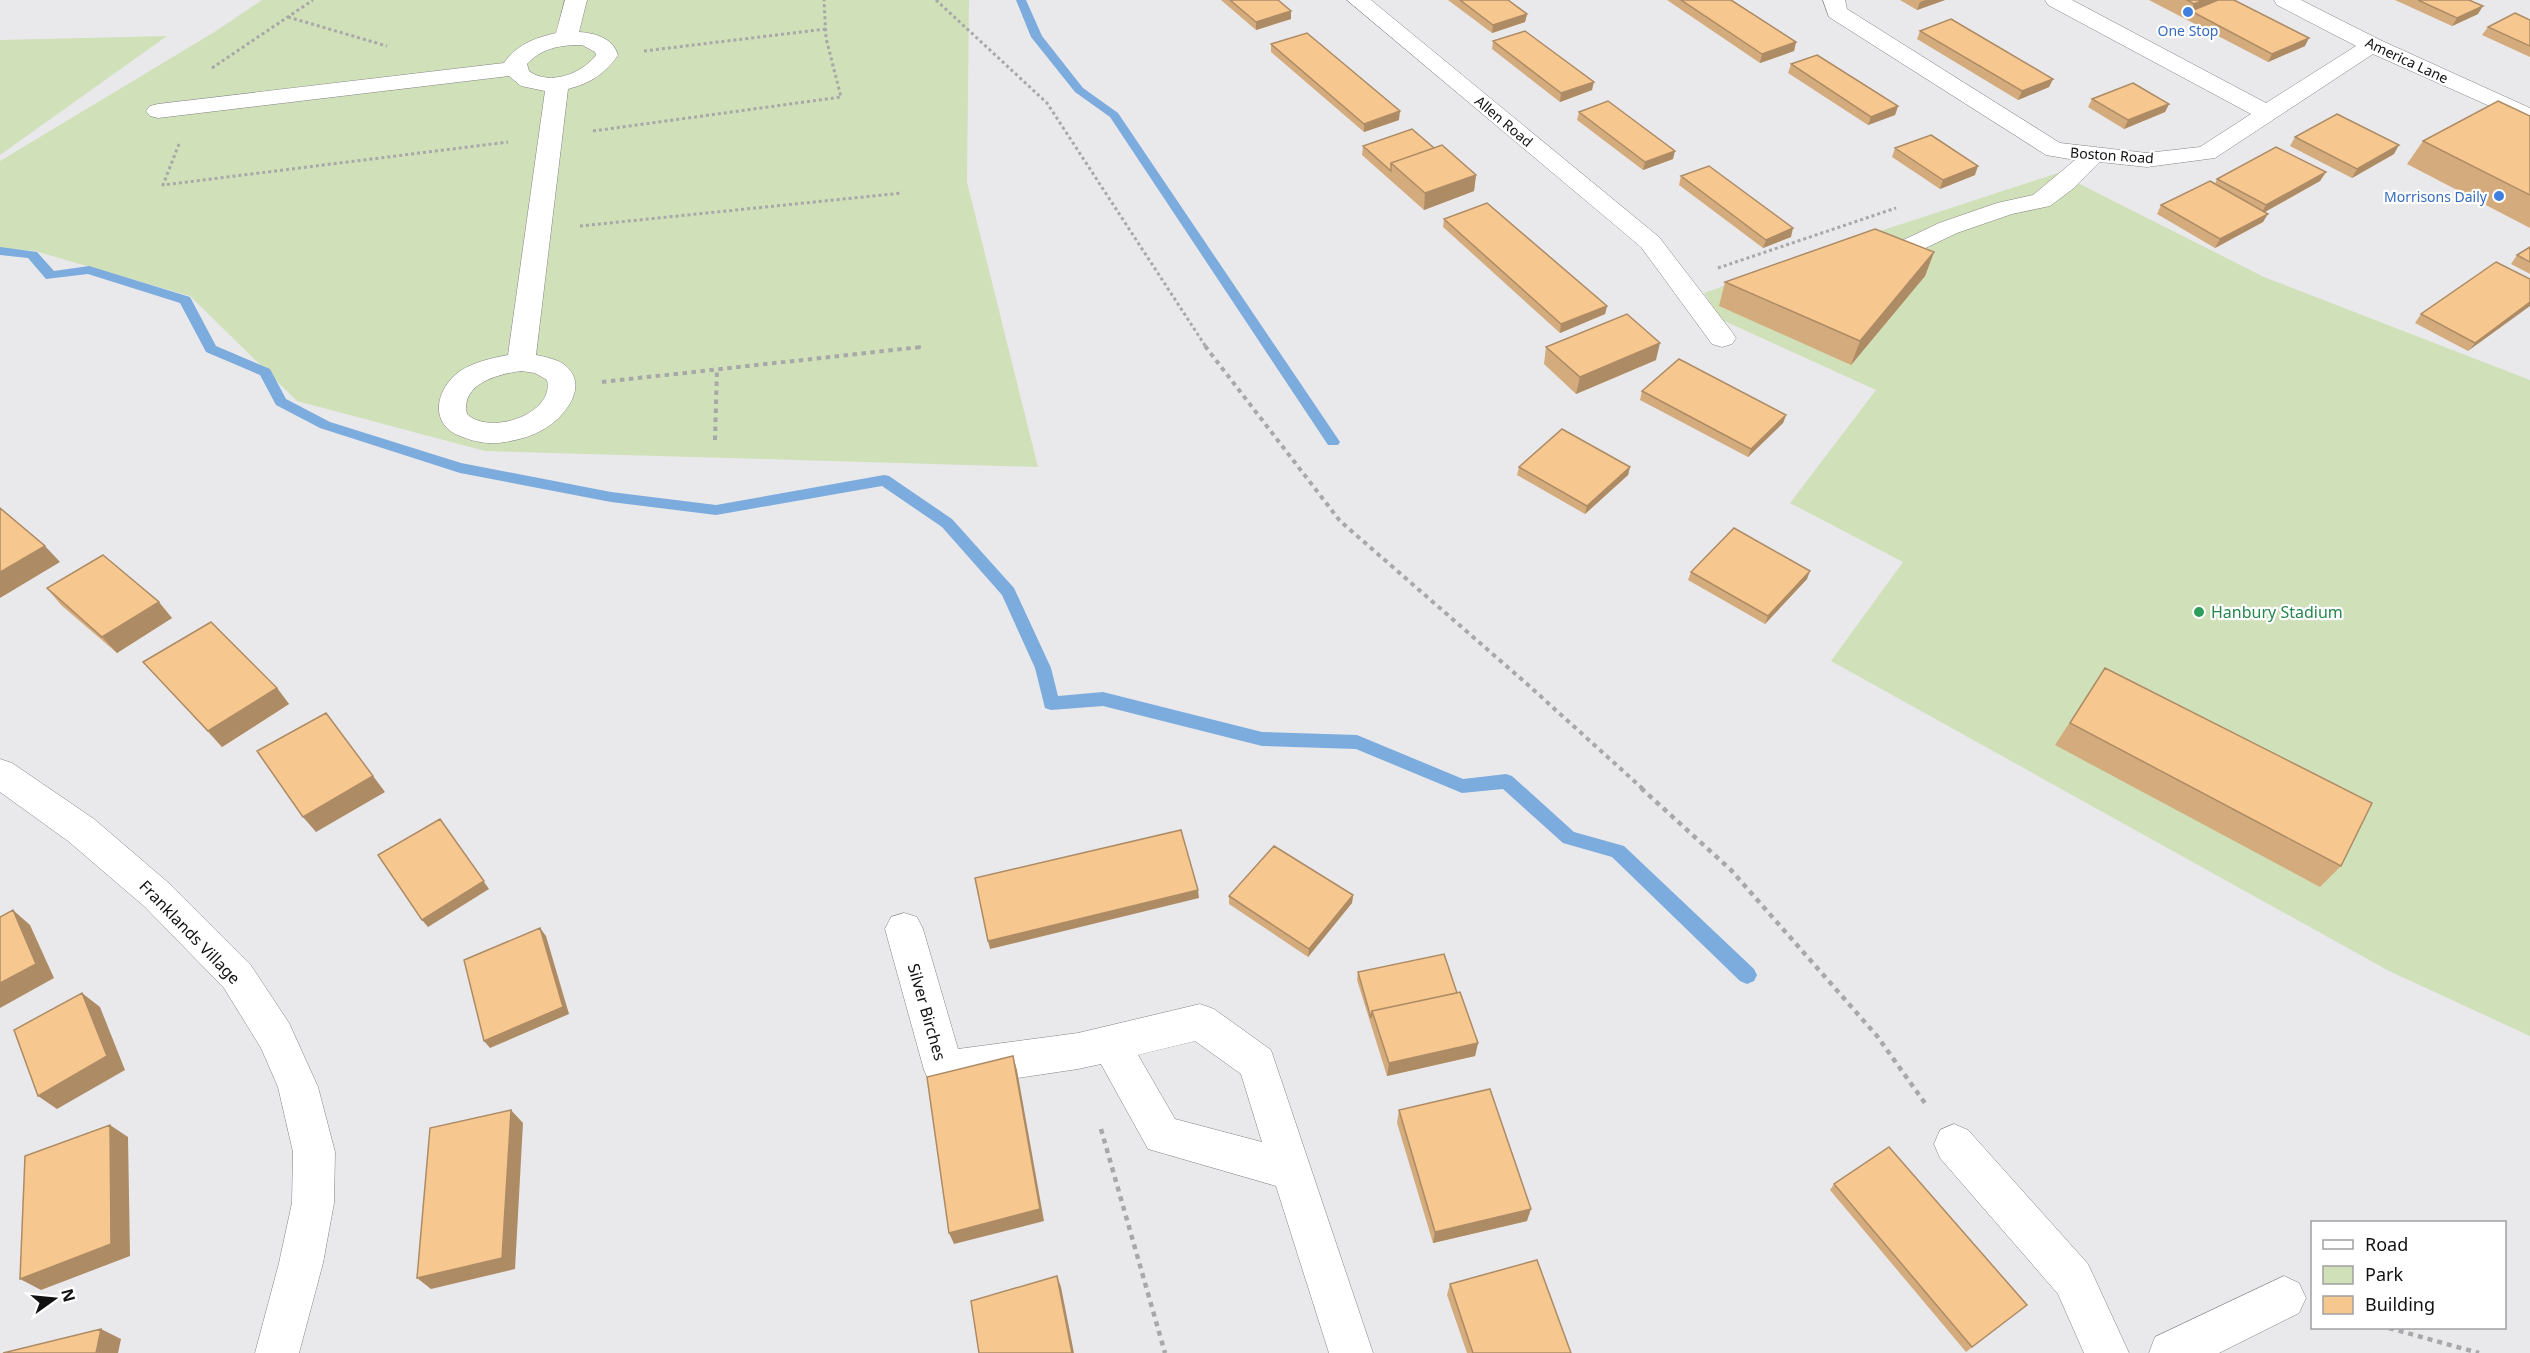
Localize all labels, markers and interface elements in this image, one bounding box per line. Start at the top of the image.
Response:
marker: One Stop [2181,5,2195,19]
place label: One Stop [2158,21,2218,40]
street label: America Lane [2363,33,2452,88]
street label: Allen Road [1471,91,1537,151]
street label: Boston Road [2070,143,2154,167]
place label: Morrisons Daily [2384,187,2488,206]
marker: Morrisons Daily [2492,189,2506,203]
place label: Hanbury Stadium [2211,601,2343,623]
marker: Hanbury Stadium [2192,605,2206,619]
street label: Franklands Village [135,875,245,989]
street label: Silver Birches [903,961,951,1063]
legend [2311,1221,2506,1329]
text: Road [2365,1232,2408,1256]
text: Park [2365,1262,2403,1286]
north arrow [24,1269,84,1329]
text: N [56,1286,81,1304]
text: Building [2365,1292,2435,1316]

